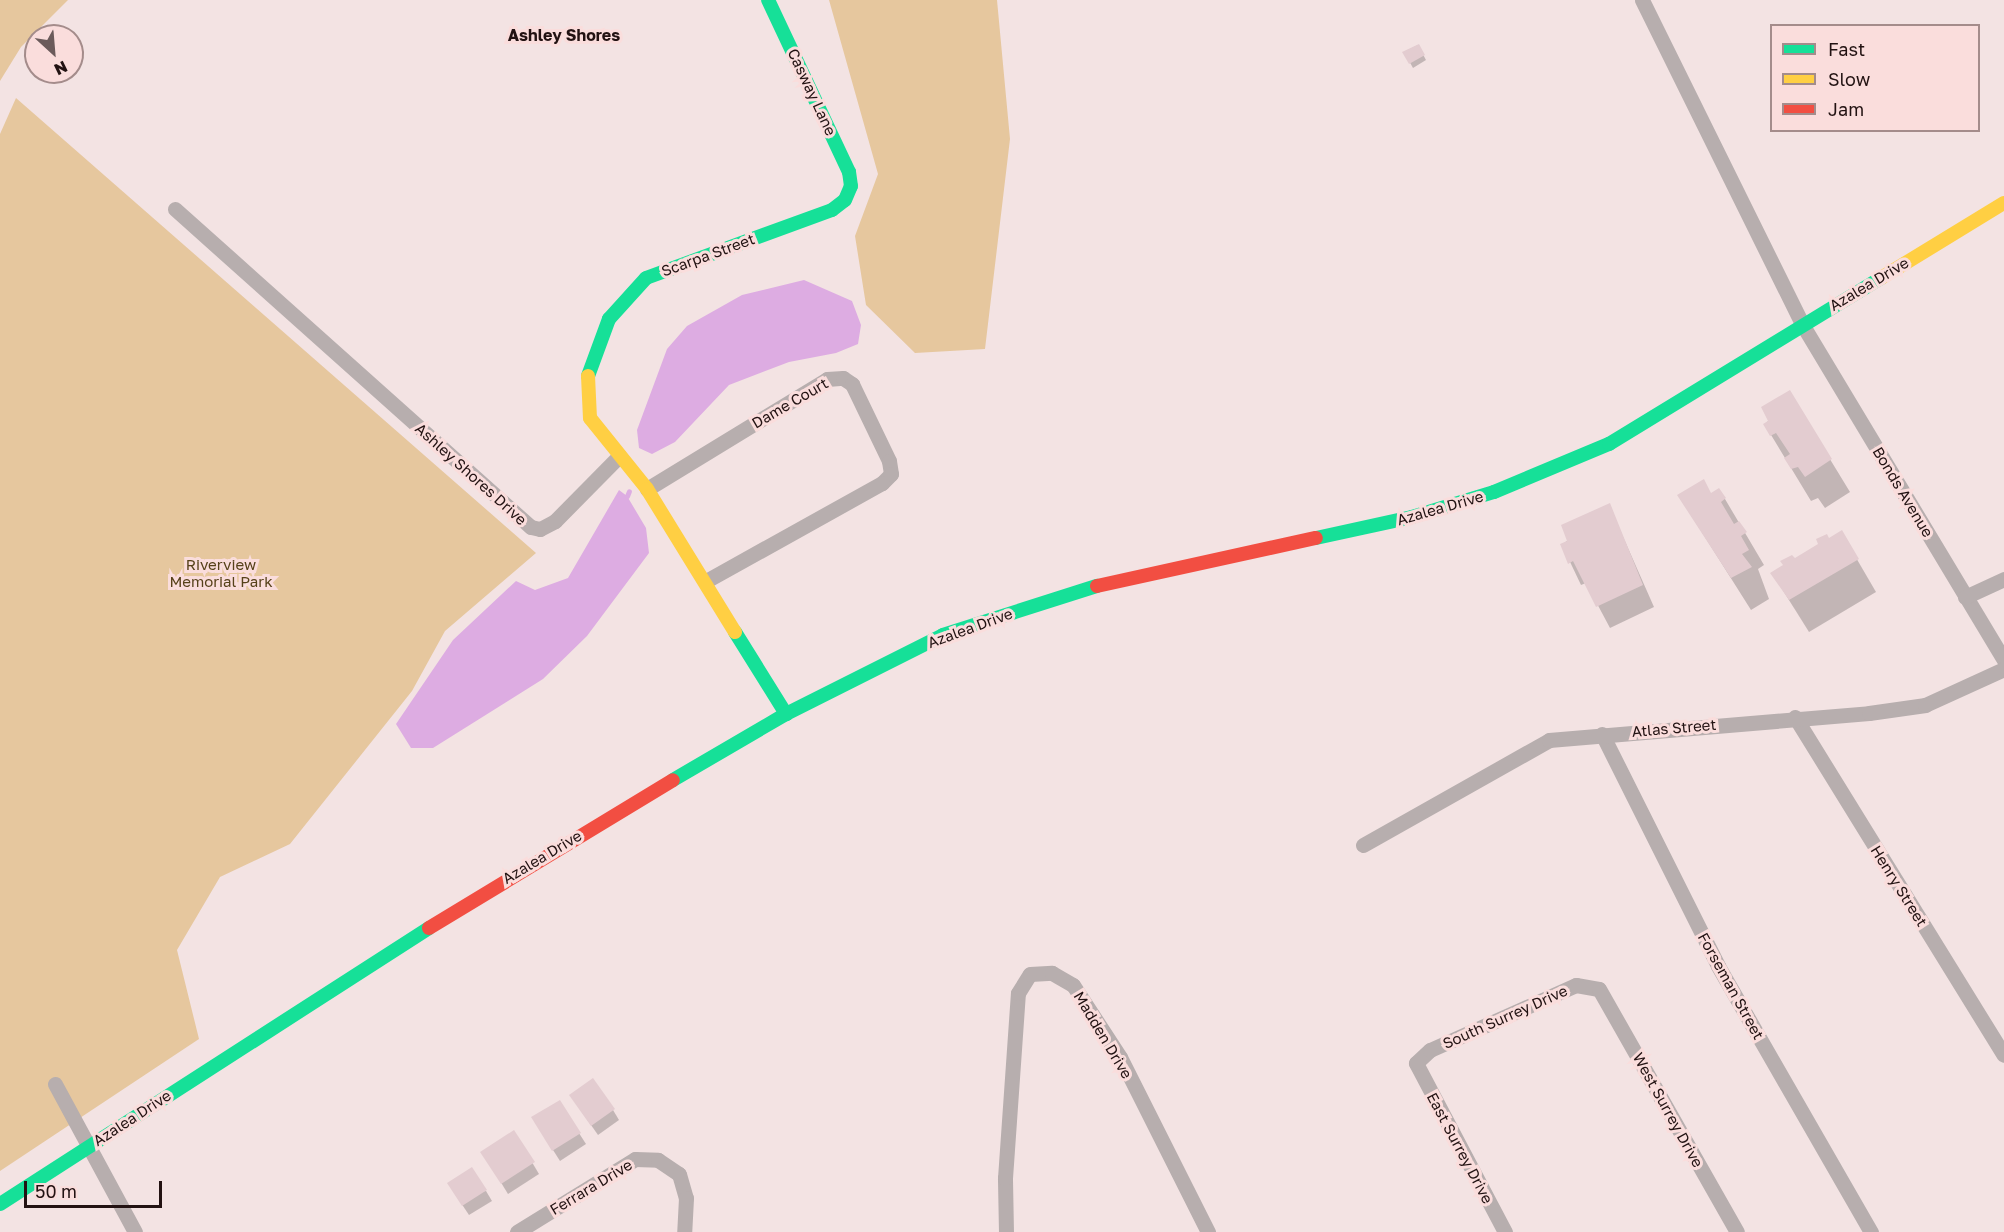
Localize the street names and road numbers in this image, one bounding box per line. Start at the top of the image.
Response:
street label: Casway Lane [784,46,840,138]
street label: Scarpa Street [659,230,757,280]
street label: Azalea Drive [1826,253,1912,315]
street label: Dame Court [749,374,831,432]
street label: Ashley Shores Drive [412,419,530,529]
street label: Bonds Avenue [1869,444,1937,540]
street label: Azalea Drive [1395,487,1485,529]
street label: Azalea Drive [925,604,1015,652]
street label: Atlas Street [1631,715,1717,741]
street label: Azalea Drive [499,826,585,888]
street label: Henry Street [1867,842,1931,930]
street label: Forseman Street [1694,929,1768,1043]
street label: South Surrey Drive [1440,981,1570,1053]
street label: Madden Drive [1070,988,1136,1082]
street label: West Surrey Drive [1629,1050,1707,1170]
street label: Azalea Drive [90,1086,174,1150]
street label: East Surrey Drive [1423,1089,1497,1207]
street label: Ferrara Drive [547,1155,635,1219]

